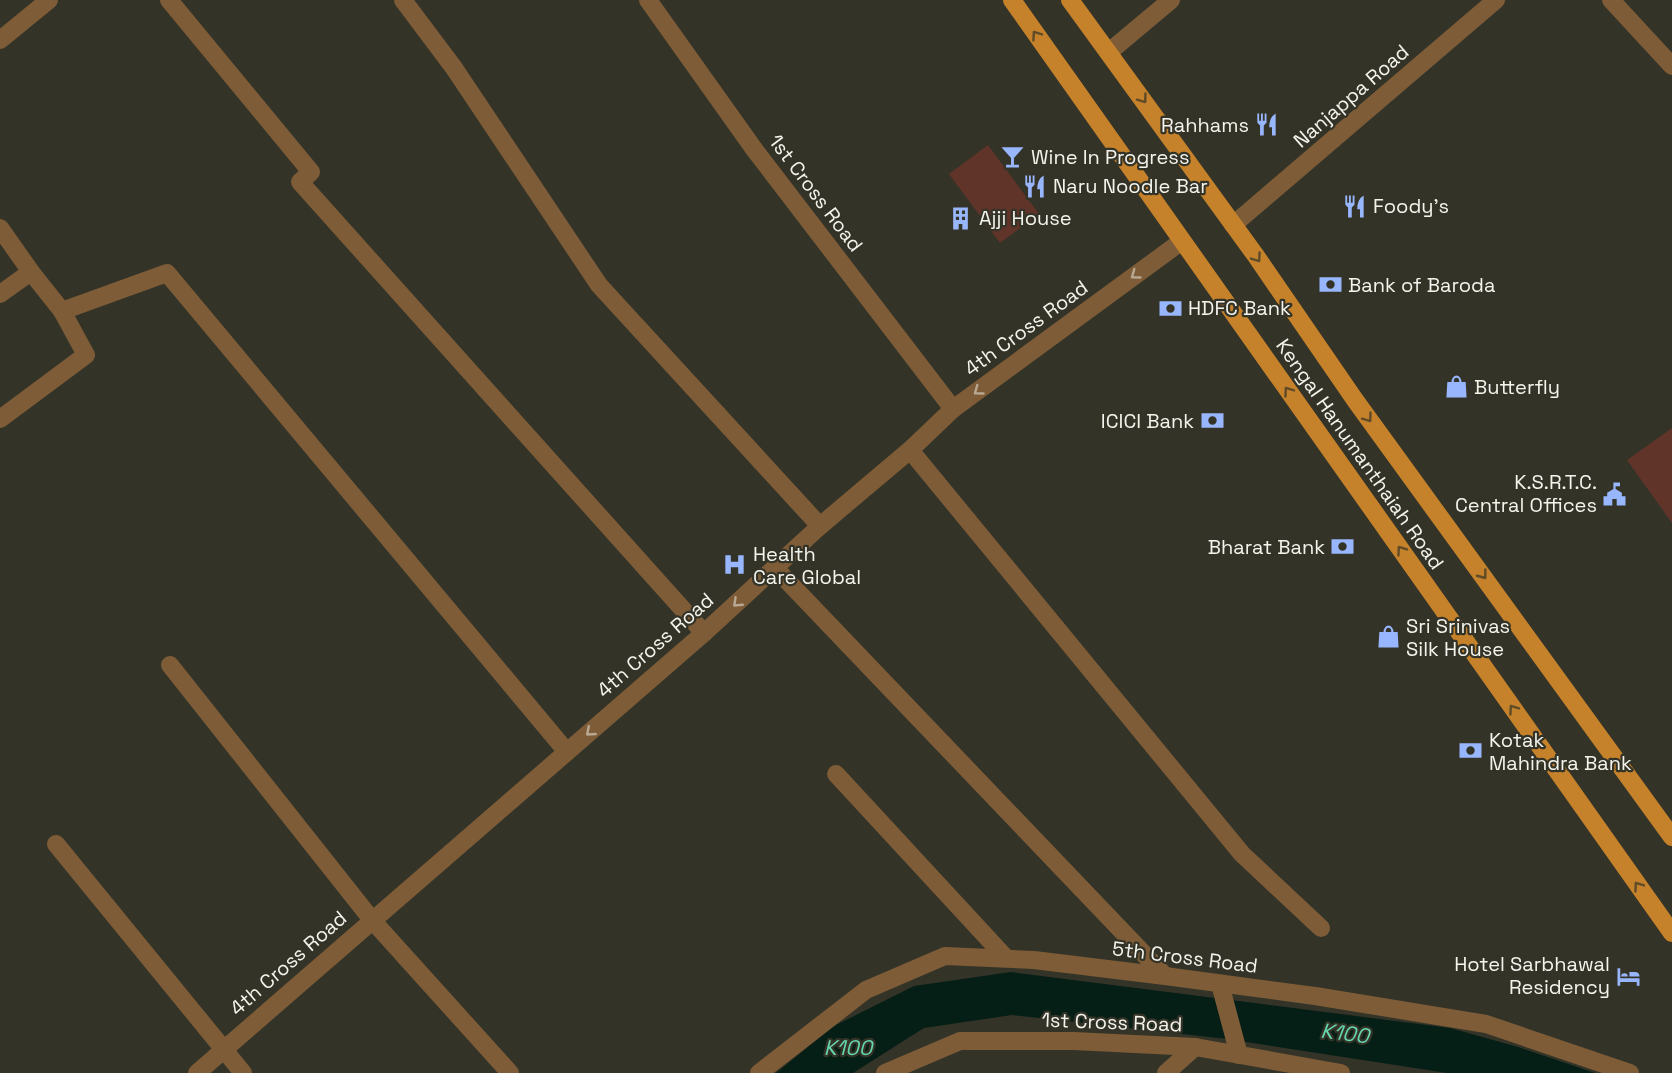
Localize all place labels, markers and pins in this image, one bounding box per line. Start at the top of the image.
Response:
place label: Rahhams [1161,112,1249,138]
restaurant icon: Rahhams [1254,112,1280,138]
bar icon: Wine In Progress [1000,144,1026,170]
place label: Wine In Progress [1031,144,1189,170]
restaurant icon: Naru Noodle Bar [1022,173,1048,199]
place label: Naru Noodle Bar [1053,173,1208,199]
restaurant icon: Foody's [1342,193,1368,219]
place label: Foody's [1373,193,1449,219]
building icon: Ajji House [948,205,974,231]
place label: Ajji House [979,205,1072,231]
bank icon: Bank of Baroda [1317,272,1343,298]
place label: Bank of Baroda [1348,272,1495,298]
bank icon: HDFC Bank [1157,295,1183,321]
place label: HDFC Bank [1188,295,1291,321]
shop icon: Butterfly [1443,374,1469,400]
place label: Butterfly [1474,374,1560,400]
place label: ICICI Bank [1101,408,1194,434]
bank icon: ICICI Bank [1199,408,1225,434]
place label: K.S.R.T.C. Central Offices [1455,469,1597,518]
public building icon: K.S.R.T.C. Central Offices [1602,481,1628,507]
place label: Bharat Bank [1208,534,1325,560]
bank icon: Bharat Bank [1330,534,1356,560]
place label: Health Care Global [753,541,861,590]
hospital icon: Health Care Global [722,552,748,578]
place label: Sri Srinivas Silk House [1406,613,1510,662]
shop icon: Sri Srinivas Silk House [1375,624,1401,650]
place label: Kotak Mahindra Bank [1489,727,1632,776]
bank icon: Kotak Mahindra Bank [1458,738,1484,764]
place label: Hotel Sarbhawal Residency [1454,951,1610,1000]
hotel icon: Hotel Sarbhawal Residency [1615,963,1641,989]

